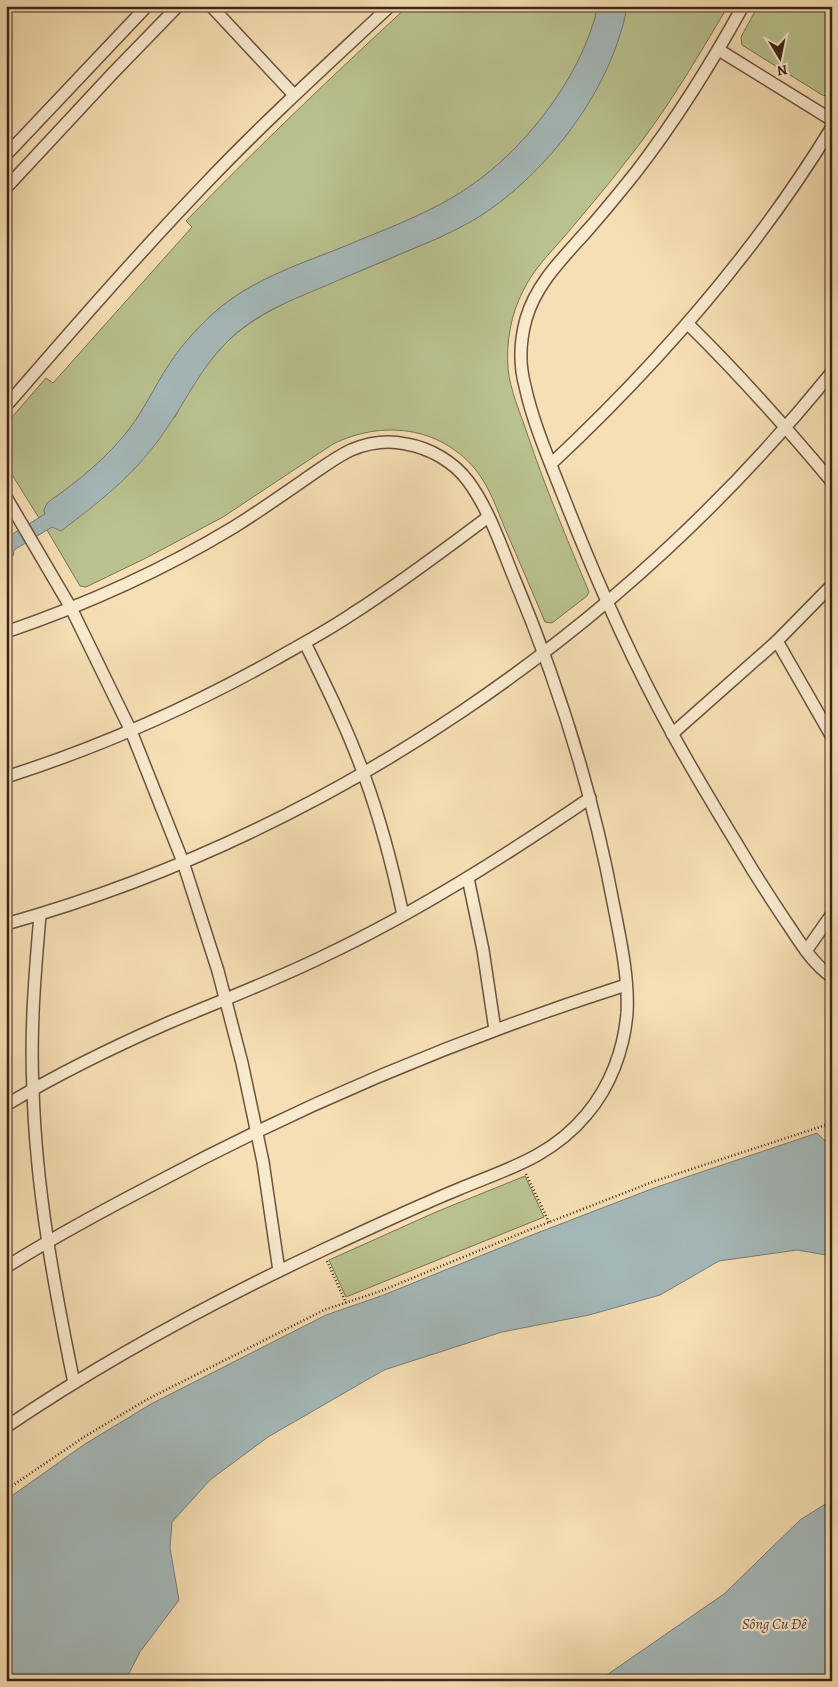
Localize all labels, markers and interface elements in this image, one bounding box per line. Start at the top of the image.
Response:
north arrow [756,32,806,82]
text: N [775,60,789,81]
water label: Sông Cu Đê [742,1614,807,1634]

